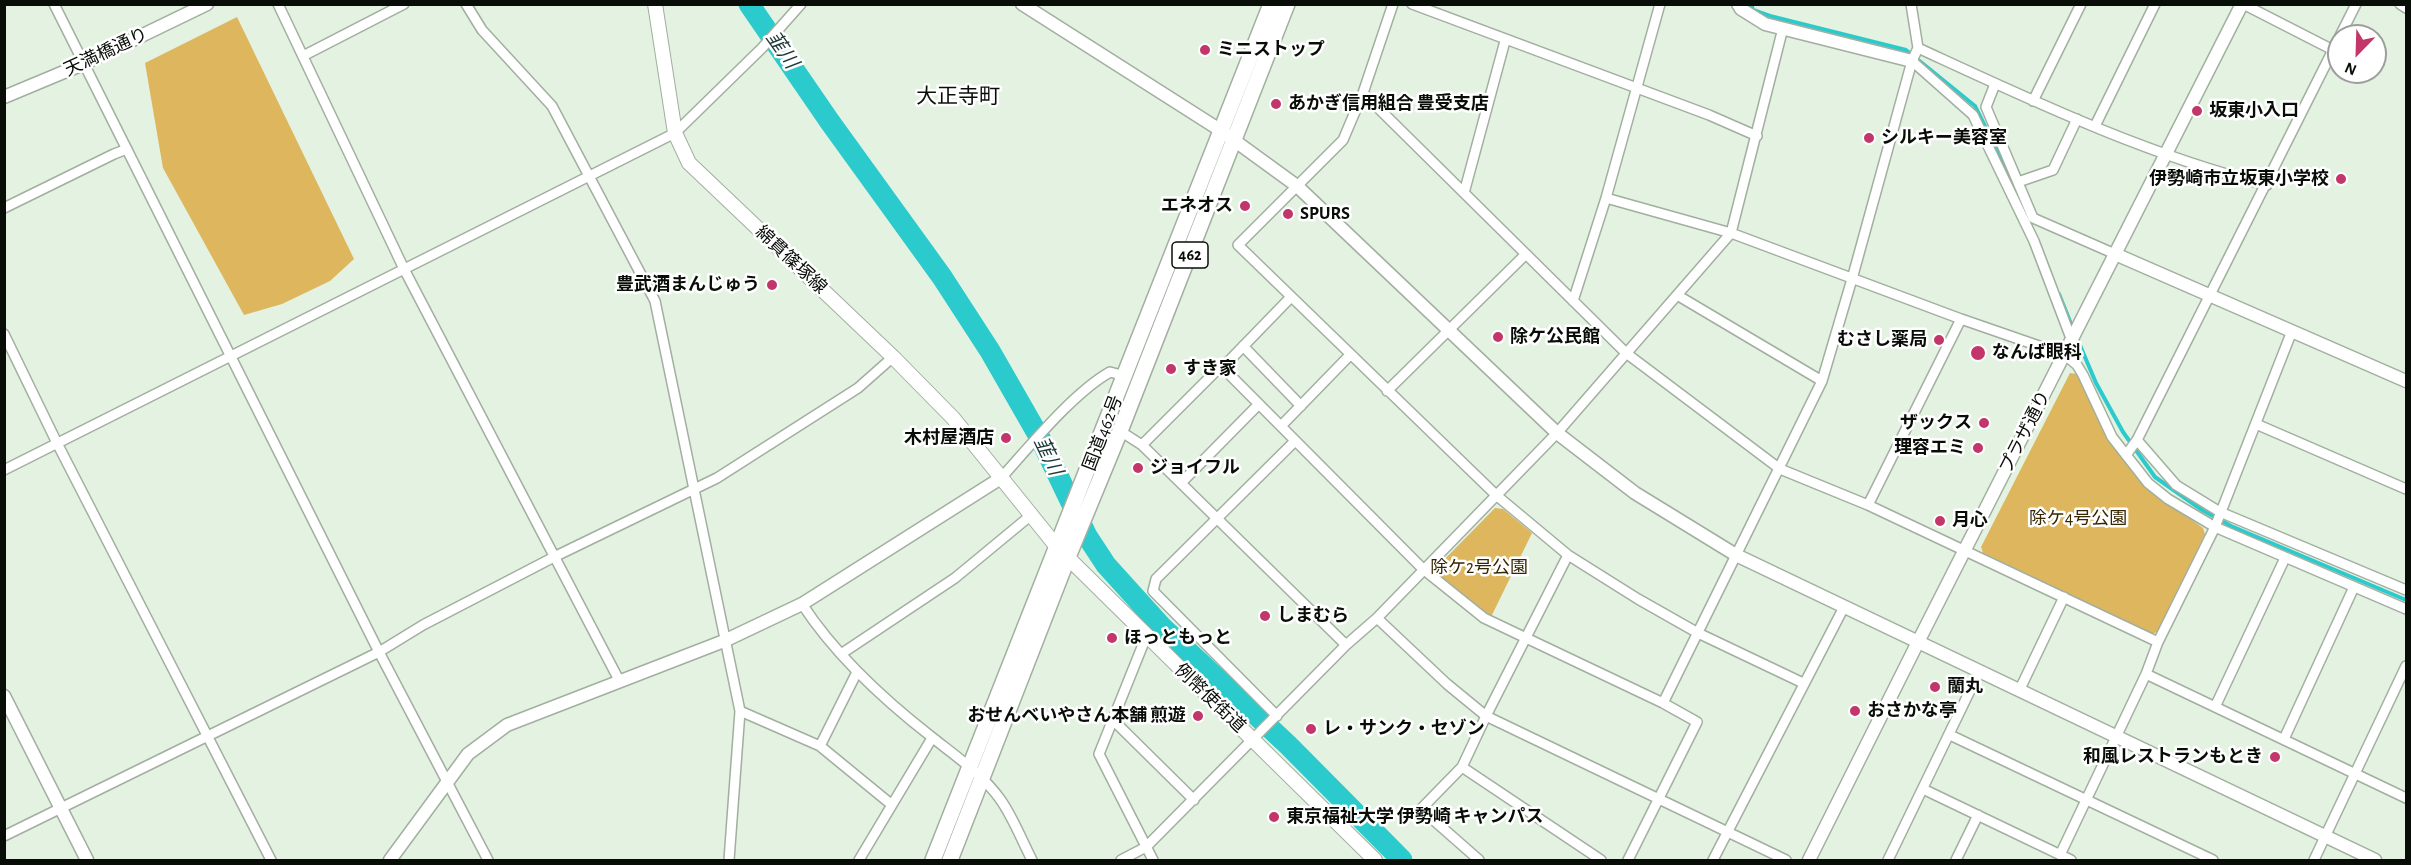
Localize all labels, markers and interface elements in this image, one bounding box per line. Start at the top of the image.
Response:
street label: 天満橋通り [61,23,151,81]
north arrow [2327,24,2387,84]
water label: 韮川 [761,27,803,73]
place label: ミニストップ [1217,39,1325,61]
marker: ミニストップ [1198,43,1212,57]
text: N [2343,59,2359,78]
district label: 大正寺町 [916,84,1000,110]
place label: あかぎ信用組合 豊受支店 [1288,93,1489,115]
marker: あかぎ信用組合 豊受支店 [1269,97,1283,111]
place label: 坂東小入口 [2209,100,2299,122]
marker: 坂東小入口 [2190,104,2204,118]
place label: シルキー美容室 [1881,127,2007,149]
marker: シルキー美容室 [1862,131,1876,145]
place label: 伊勢崎市立坂東小学校 [2149,168,2329,190]
marker: 伊勢崎市立坂東小学校 [2334,172,2348,186]
place label: エネオス [1161,195,1233,217]
marker: エネオス [1238,199,1252,213]
place label: SPURS [1300,203,1350,225]
marker: SPURS [1281,207,1295,221]
street label: 綿貫篠塚線 [751,221,831,299]
road number: 462 [1172,242,1208,268]
place label: 豊武酒まんじゅう [616,274,760,296]
marker: 豊武酒まんじゅう [765,278,779,292]
place label: 除ケ公民館 [1510,326,1600,348]
place label: むさし薬局 [1837,329,1927,351]
marker: 除ケ公民館 [1491,330,1505,344]
marker: むさし薬局 [1932,333,1946,347]
place label: なんば眼科 [1992,342,2082,364]
marker: なんば眼科 [1969,344,1987,362]
place label: すき家 [1183,358,1237,380]
marker: すき家 [1164,362,1178,376]
street label: プラザ通り [1995,387,2055,477]
street label: 国道462号 [1079,392,1127,474]
place label: ザックス [1900,412,1972,434]
marker: ザックス [1977,416,1991,430]
place label: 木村屋酒店 [904,427,994,449]
marker: 木村屋酒店 [999,431,1013,445]
water label: 韮川 [1028,433,1068,479]
place label: 理容エミ [1894,437,1966,459]
marker: 理容エミ [1971,441,1985,455]
place label: ジョイフル [1150,457,1240,479]
marker: ジョイフル [1131,461,1145,475]
park label: 除ケ4号公園 [2029,508,2127,530]
place label: 月心 [1952,510,1988,532]
marker: 月心 [1933,514,1947,528]
park label: 除ケ2号公園 [1430,557,1528,579]
place label: しまむら [1277,605,1349,627]
marker: しまむら [1258,609,1272,623]
place label: ほっともっと [1124,627,1232,649]
marker: ほっともっと [1105,631,1119,645]
street label: 例幣使街道 [1170,659,1250,737]
place label: 蘭丸 [1947,676,1983,698]
marker: 蘭丸 [1928,680,1942,694]
place label: おさかな亭 [1867,700,1957,722]
marker: おさかな亭 [1848,704,1862,718]
place label: おせんベいやさん本舗 煎遊 [967,705,1186,727]
marker: おせんベいやさん本舗 煎遊 [1191,709,1205,723]
place label: レ・サンク・セゾン [1323,718,1485,740]
marker: レ・サンク・セゾン [1304,722,1318,736]
place label: 和風レストランもとき [2083,746,2263,768]
marker: 和風レストランもとき [2268,750,2282,764]
place label: 東京福祉大学 伊勢崎 キャンパス [1286,806,1543,828]
marker: 東京福祉大学 伊勢崎 キャンパス [1267,810,1281,824]

